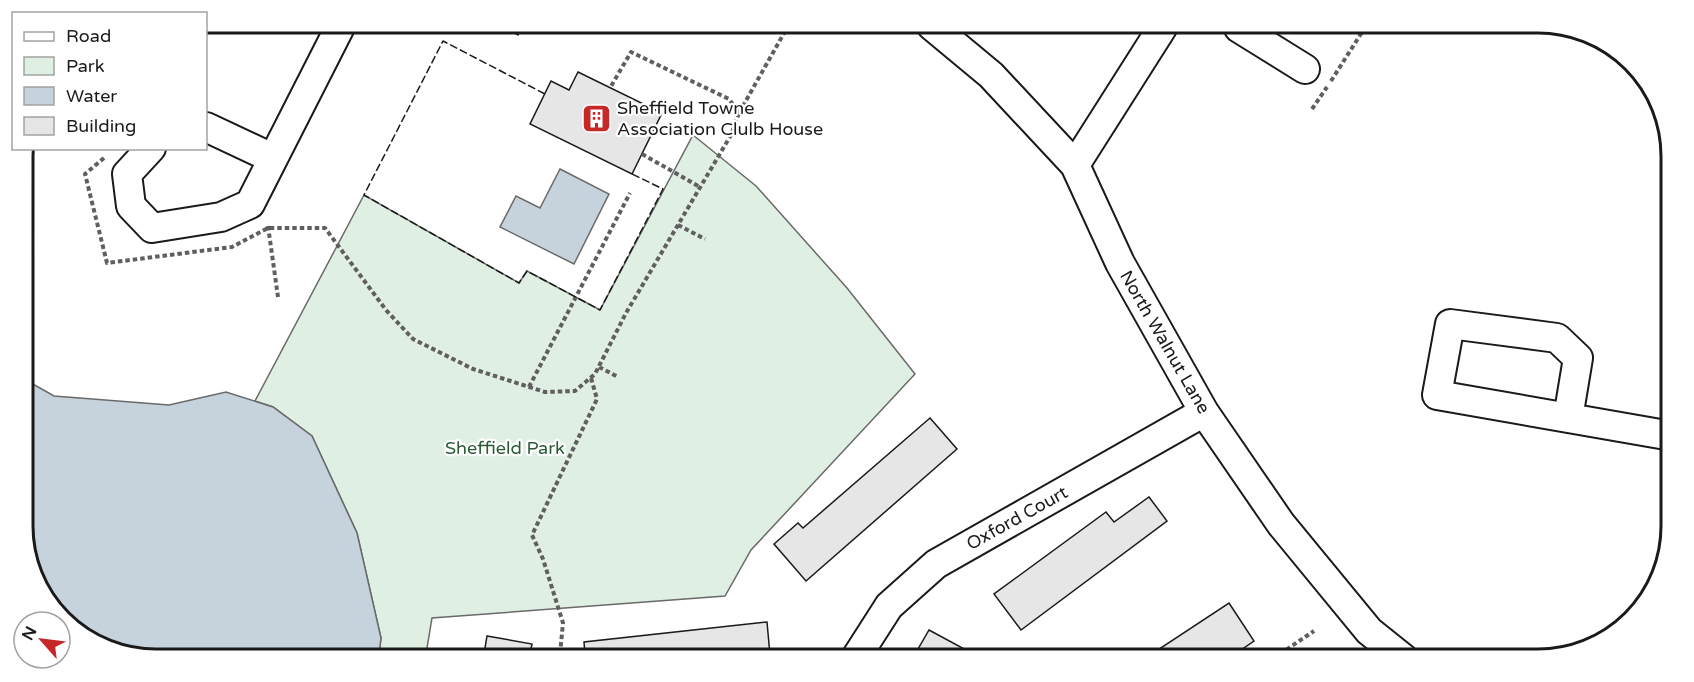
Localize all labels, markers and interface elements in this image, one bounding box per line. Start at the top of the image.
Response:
legend [12,12,207,150]
text: Road [66,25,111,47]
text: Park [66,55,105,77]
text: Water [66,85,117,107]
place label: Sheffield Towne Association Clulb House [617,97,823,140]
building icon: Sheffield Towne Association Clulb House [580,102,612,134]
text: Building [66,115,136,137]
street label: North Walnut Lane [1115,266,1215,418]
park label: Sheffield Park [445,437,565,459]
street label: Oxford Court [963,481,1072,555]
north arrow [12,610,72,670]
text: N [18,623,41,644]

